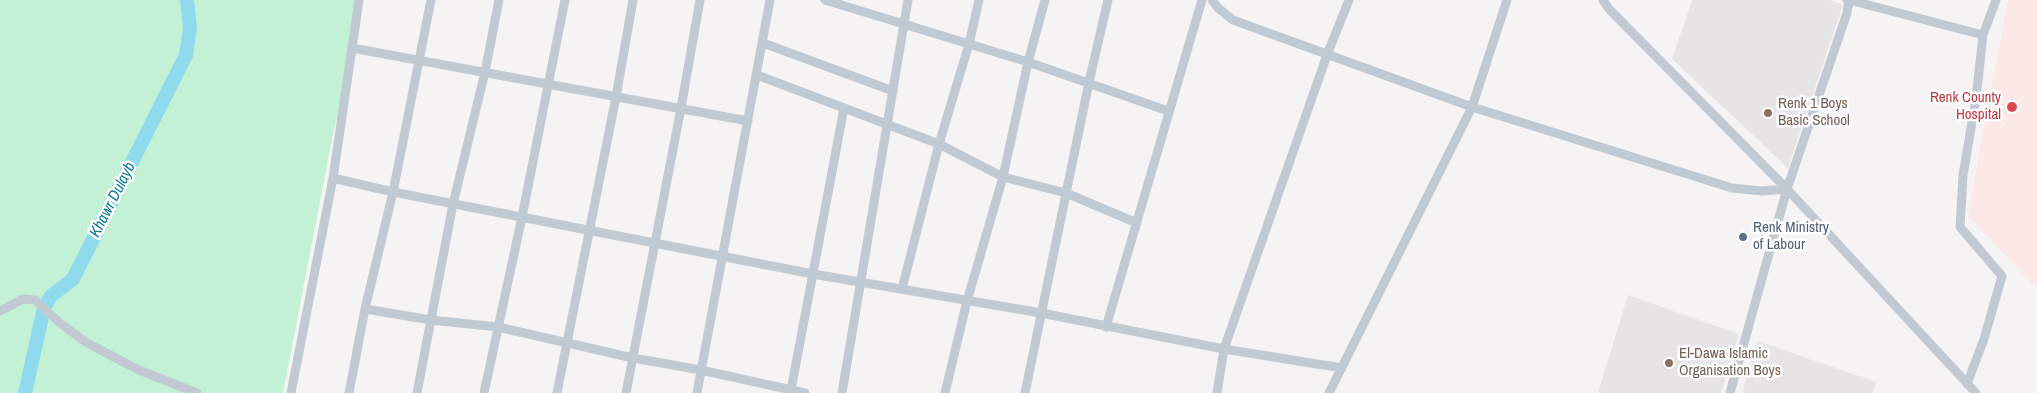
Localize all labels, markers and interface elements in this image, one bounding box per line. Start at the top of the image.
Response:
place label: Renk County Hospital [1930,89,2001,124]
place label: Renk 1 Boys Basic School [1778,95,1850,130]
marker: Renk County Hospital [2005,100,2019,114]
marker: Renk 1 Boys Basic School [1762,107,1774,119]
water label: Khawr Dulayb [86,159,140,241]
place label: Renk Ministry of Labour [1753,219,1829,254]
marker: Renk Ministry of Labour [1737,231,1749,243]
place label: El-Dawa Islamic Organisation Boys [1679,345,1781,380]
marker: El-Dawa Islamic Organisation Boys [1663,357,1675,369]

